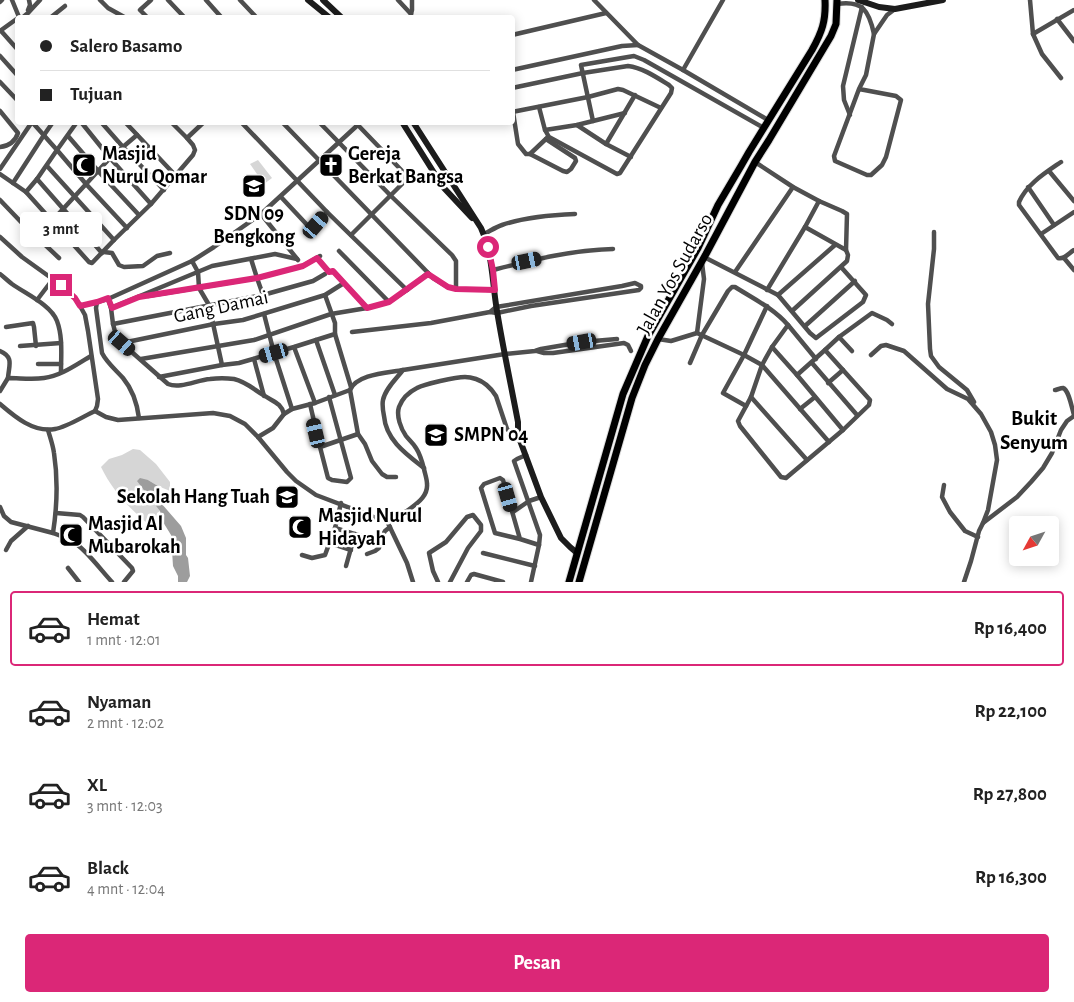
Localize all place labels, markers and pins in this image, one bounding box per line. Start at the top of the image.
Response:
place label: Masjid Nurul Qomar [102,144,207,188]
place label: Gereja Berkat Bangsa [348,144,464,187]
mosque icon: Masjid Nurul Qomar [71,152,97,178]
church icon: Gereja Berkat Bangsa [318,152,344,178]
school or university icon: SDN 09 Bengkong [241,173,267,199]
place label: SDN 09 Bengkong [213,204,296,247]
school or university icon: SMPN 04 [423,422,449,448]
place label: SMPN 04 [454,425,528,445]
school or university icon: Sekolah Hang Tuah [274,484,300,510]
place label: Sekolah Hang Tuah [117,487,270,507]
place label: Masjid Nurul Hidayah [318,506,422,549]
place label: Masjid Al Mubarokah [88,514,181,557]
mosque icon: Masjid Nurul Hidayah [287,514,313,540]
mosque icon: Masjid Al Mubarokah [58,522,84,548]

